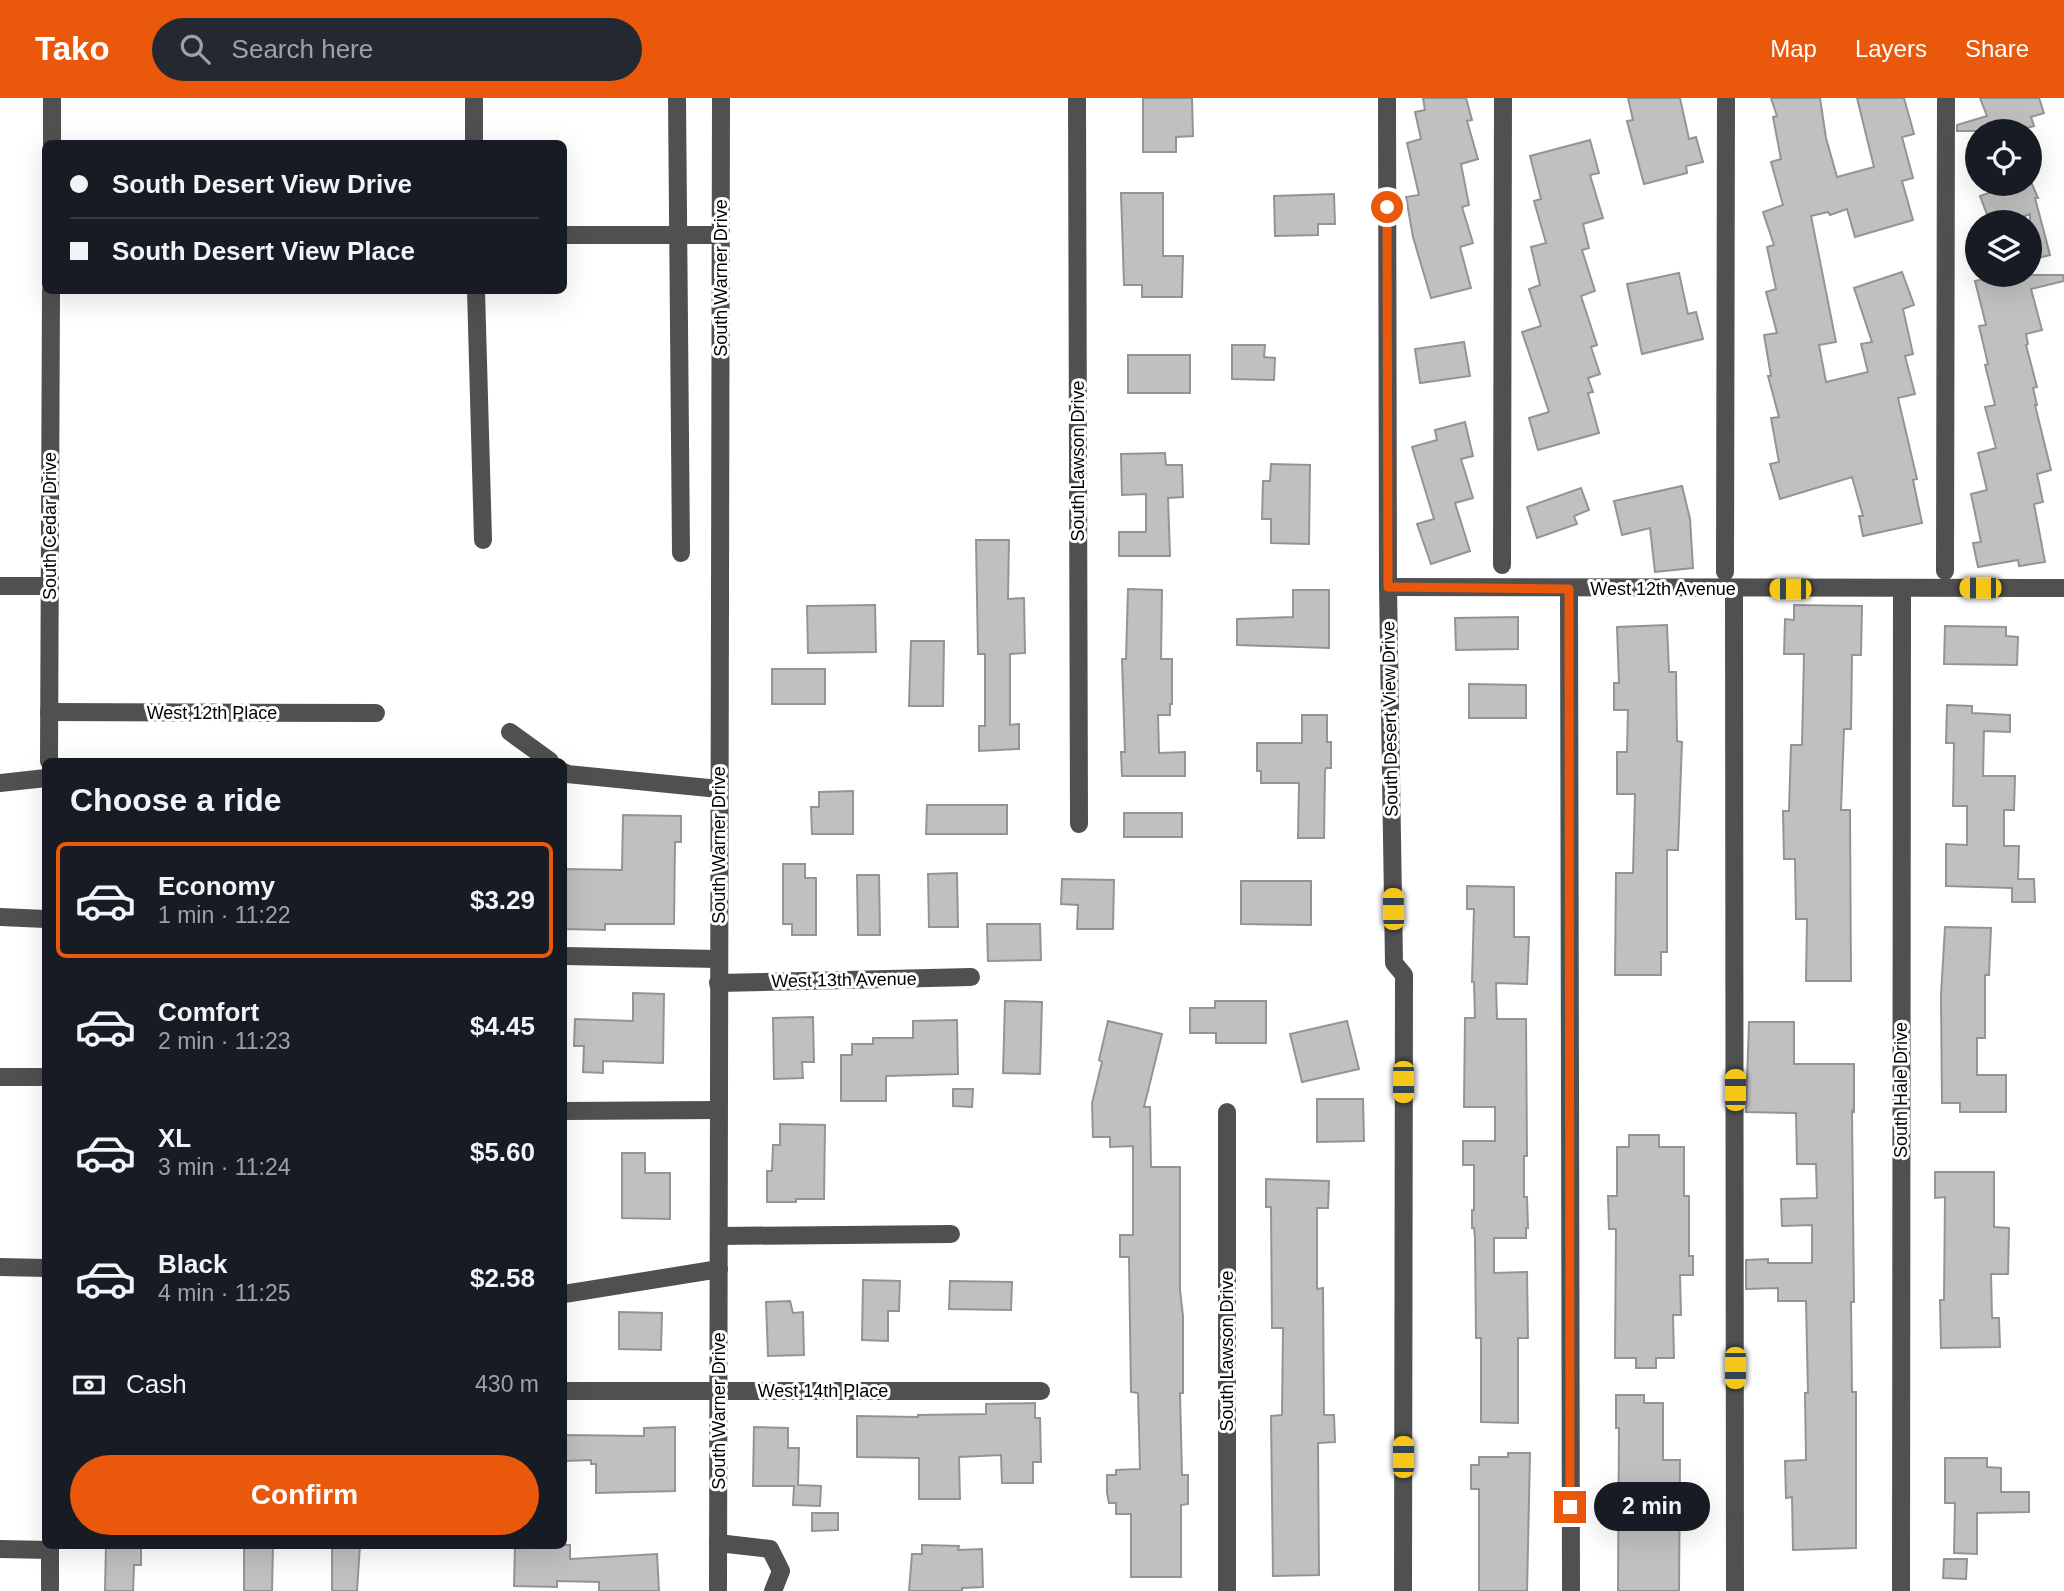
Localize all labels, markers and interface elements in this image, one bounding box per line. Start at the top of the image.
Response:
search box [152,18,642,81]
text: Tako [35,30,110,67]
icon: search [176,30,214,68]
text: Search here [232,34,373,64]
text: Map [1770,35,1817,62]
text: Layers [1855,35,1927,62]
text: Share [1965,35,2029,62]
map controls [1965,119,2042,287]
button: locate [1965,119,2042,196]
text: South Desert View Drive [112,169,412,199]
route start [1371,191,1403,223]
street label: South Warner Drive [711,199,731,357]
button: layers [1965,210,2042,287]
text: South Desert View Place [112,236,415,266]
street label: South Lawson Drive [1068,380,1088,542]
street label: South Cedar Drive [40,452,60,600]
car [1960,578,2002,599]
street label: West 12th Avenue [1590,579,1736,599]
car [1770,579,1812,600]
street label: South Desert View Drive [1378,621,1402,817]
street label: West 12th Place [147,703,277,723]
street label: South Warner Drive [709,766,729,924]
text: Choose a ride [70,782,282,818]
icon: car [74,869,137,932]
text: Economy [158,871,275,901]
text: $3.29 [470,885,535,915]
car [1383,888,1404,930]
text: 1 min · 11:22 [158,902,291,928]
street label: West 13th Avenue [771,969,917,991]
icon: car [74,995,137,1058]
text: Comfort [158,997,259,1027]
text: $4.45 [470,1011,535,1041]
street label: South Hale Drive [1891,1022,1911,1158]
text: 2 min · 11:23 [158,1028,291,1054]
car [1393,1061,1414,1103]
car [1725,1069,1746,1111]
icon: car [74,1121,137,1184]
text: XL [158,1123,191,1153]
text: $5.60 [470,1137,535,1167]
text: 3 min · 11:24 [158,1154,291,1180]
icon: car [74,1247,137,1310]
text: Black [158,1249,227,1279]
text: $2.58 [470,1263,535,1293]
street label: South Lawson Drive [1217,1270,1237,1432]
text: 4 min · 11:25 [158,1280,291,1306]
street label: South Warner Drive [709,1332,729,1490]
car [1725,1347,1746,1389]
icon: cash [70,1366,108,1404]
text: Cash [126,1369,187,1399]
text: 430 m [475,1371,539,1397]
street label: West 14th Place [758,1381,888,1401]
car [1393,1436,1414,1478]
button: Confirm [70,1455,539,1535]
callout: 2 min [1594,1482,1710,1532]
route end [1554,1491,1586,1523]
text: 2 min [1622,1493,1682,1519]

